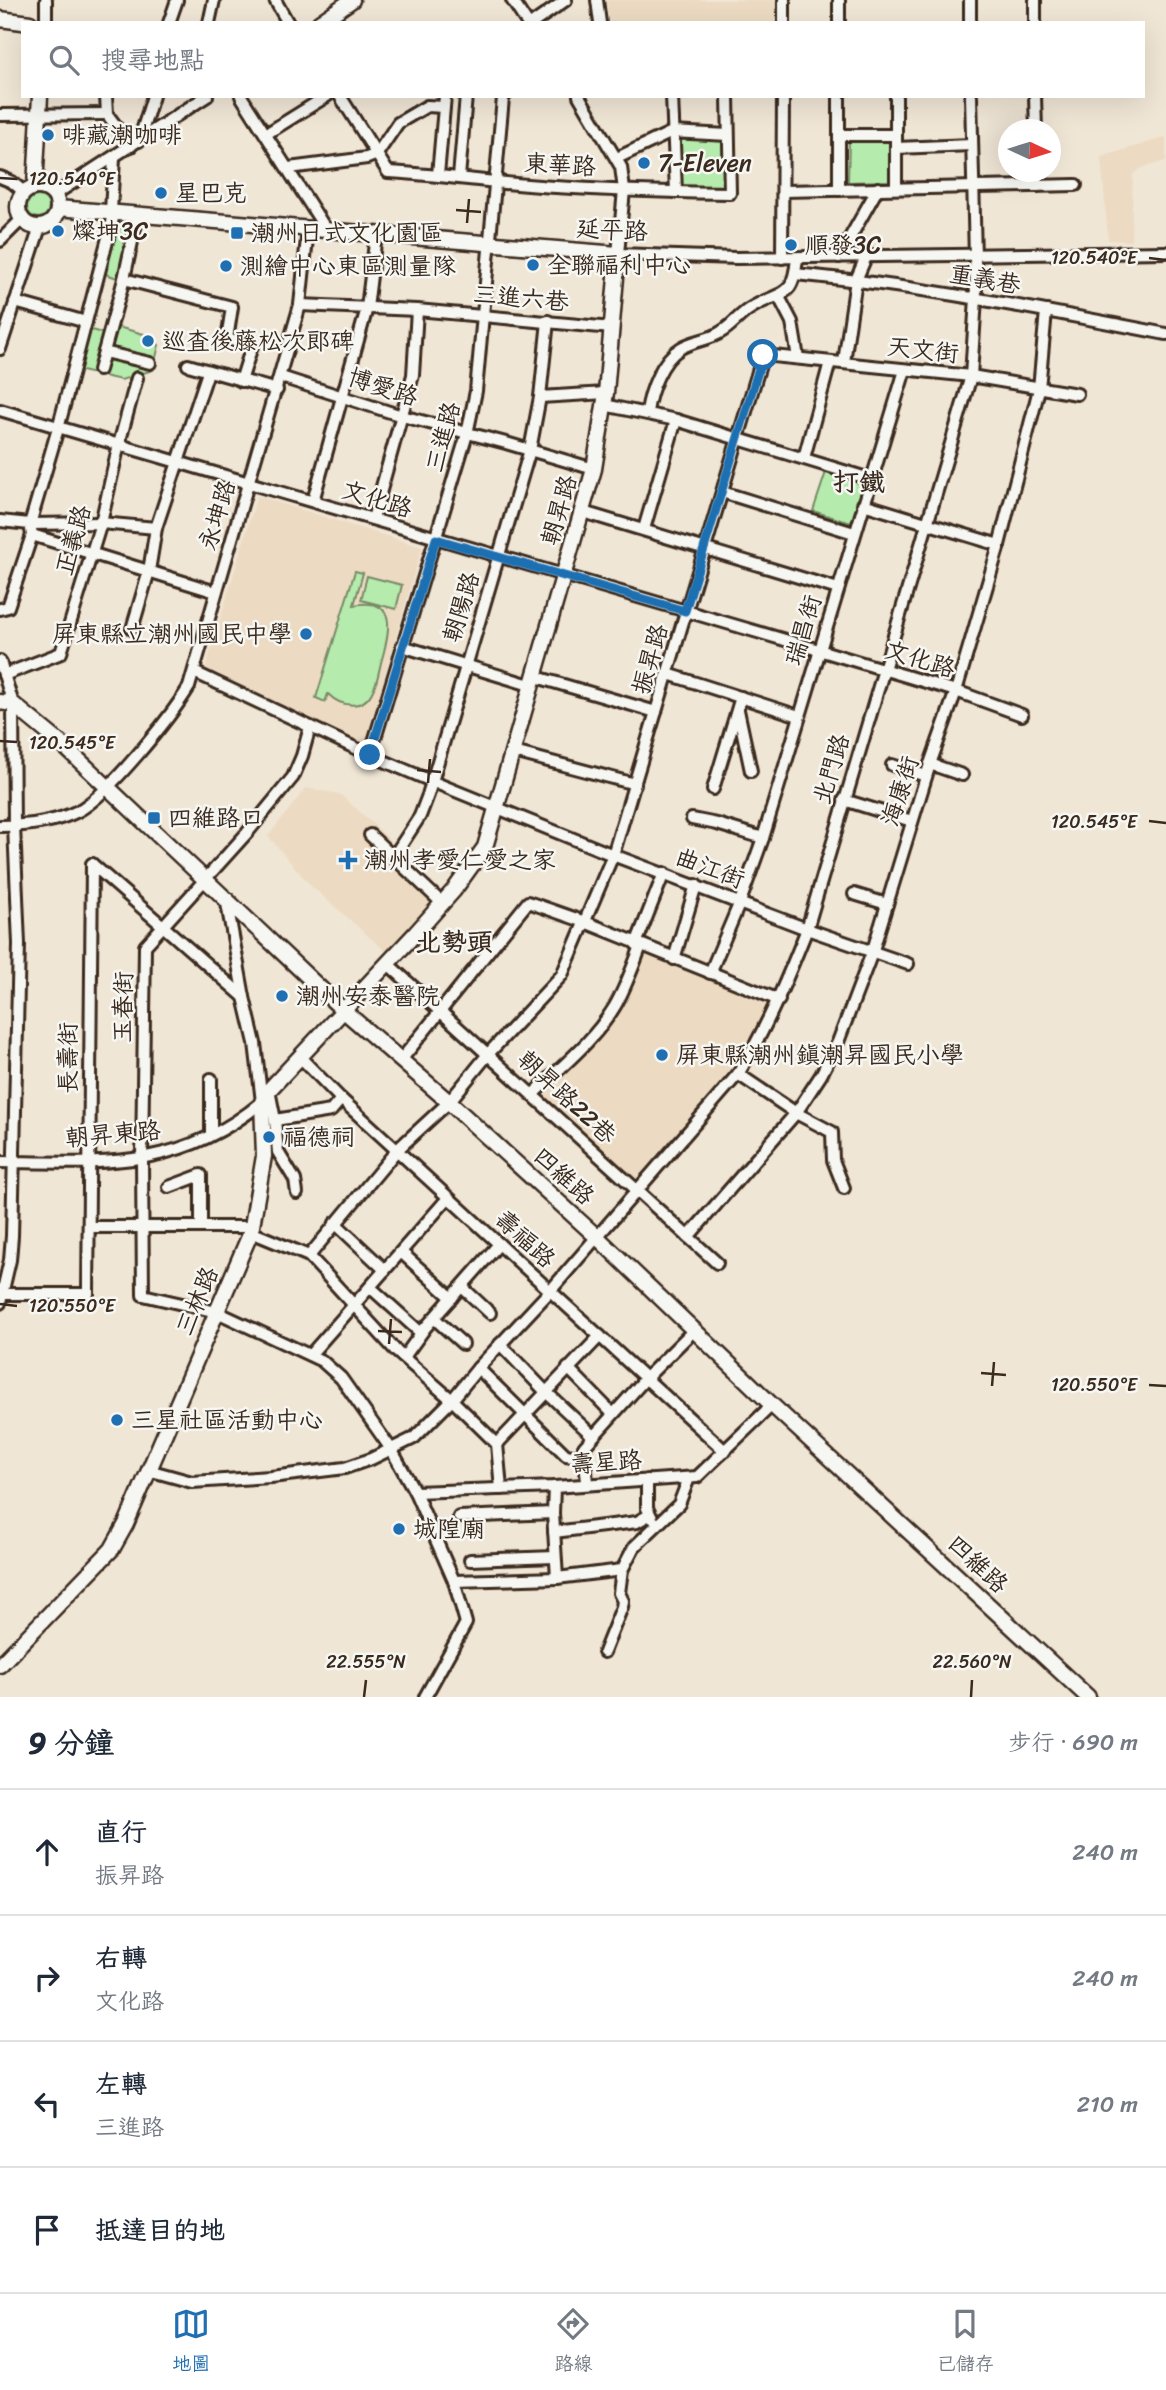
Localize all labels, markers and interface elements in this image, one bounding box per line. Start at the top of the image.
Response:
search box [21,21,1145,98]
text: 搜尋地點 [101,37,205,83]
icon: search [45,41,83,79]
place label: 啡藏潮咖啡 [62,114,182,156]
north arrow [998,119,1061,182]
marker: 啡藏潮咖啡 [40,127,56,143]
street label: 東華路 [523,142,597,188]
place label: 7-Eleven [658,142,752,184]
marker: 7-Eleven [636,155,652,171]
text: 120.540°E [29,163,116,195]
place label: 星巴克 [175,172,247,214]
marker: 星巴克 [153,185,169,201]
street label: 延平路 [575,207,649,253]
place label: 燦坤3C [72,210,148,252]
place label: 潮州日式文化園區 [251,212,443,254]
marker: 燦坤3C [50,223,66,239]
place label: 順發3C [805,224,881,266]
marker: 潮州日式文化園區 [229,225,245,241]
marker: 順發3C [783,237,799,253]
text: 120.540°E [1051,242,1138,274]
place label: 全聯福利中心 [547,244,691,286]
place label: 測繪中心東區測量隊 [240,245,456,287]
street label: 重義巷 [946,252,1024,306]
marker: 全聯福利中心 [525,257,541,273]
marker: 測繪中心東區測量隊 [218,258,234,274]
street label: 三進六巷 [471,273,571,323]
place label: 巡查後藤松次郎碑 [162,320,354,362]
street label: 天文街 [885,325,961,375]
marker: 巡查後藤松次郎碑 [140,333,156,349]
route start [747,339,778,370]
street label: 博愛路 [342,356,424,418]
street label: 三進路 [413,397,473,477]
district label: 打鐵 [833,459,885,505]
street label: 文化路 [336,468,418,530]
street label: 朝昇路 [529,470,589,550]
street label: 永坤路 [186,474,248,556]
street label: 正義路 [43,500,103,580]
street label: 朝陽路 [430,566,492,648]
street label: 瑞昌街 [772,589,834,671]
place label: 屏東縣立潮州國民中學 [52,613,292,655]
street label: 振昇路 [620,619,680,699]
marker: 屏東縣立潮州國民中學 [298,626,314,642]
street label: 文化路 [879,628,961,690]
text: 120.545°E [29,727,116,759]
street label: 北門路 [800,728,862,810]
route end [354,739,385,770]
street label: 海康街 [869,750,931,832]
place label: 四維路口 [168,797,264,839]
text: 120.545°E [1051,806,1138,838]
marker: 四維路口 [146,810,162,826]
street label: 曲江街 [669,835,751,901]
place label: 潮州孝愛仁愛之家 [364,839,556,881]
marker: 潮州孝愛仁愛之家 [338,850,358,870]
district label: 北勢頭 [415,919,493,965]
street label: 玉春街 [101,971,145,1043]
place label: 潮州安泰醫院 [296,975,440,1017]
marker: 潮州安泰醫院 [274,988,290,1004]
street label: 長壽街 [47,1022,89,1094]
place label: 屏東縣潮州鎮潮昇國民小學 [676,1034,964,1076]
street label: 朝昇路22巷 [507,1039,627,1155]
marker: 屏東縣潮州鎮潮昇國民小學 [654,1047,670,1063]
street label: 朝昇東路 [63,1109,163,1159]
place label: 福德祠 [283,1116,355,1158]
marker: 福德祠 [261,1129,277,1145]
street label: 四維路 [523,1136,605,1216]
street label: 壽福路 [484,1199,566,1279]
street label: 三林路 [164,1260,230,1342]
text: 120.550°E [29,1290,116,1322]
text: 120.550°E [1051,1369,1138,1401]
place label: 三星社區活動中心 [131,1399,323,1441]
marker: 三星社區活動中心 [109,1412,125,1428]
street label: 壽星路 [569,1439,643,1485]
place label: 城隍廟 [413,1508,485,1550]
marker: 城隍廟 [391,1521,407,1537]
street label: 四維路 [937,1524,1019,1604]
text: 22.555°N [326,1646,406,1678]
text: 22.560°N [933,1646,1012,1678]
text: 9 分鐘 [28,1716,114,1770]
text: 步行 · 690 m [1009,1722,1138,1763]
text: 直行 [95,1809,147,1855]
text: 240 m [1072,1832,1138,1873]
icon: ahead [28,1833,66,1871]
text: 振昇路 [95,1855,164,1896]
text: 右轉 [95,1935,147,1981]
text: 240 m [1072,1958,1138,1999]
icon: right [28,1959,66,1997]
text: 文化路 [95,1981,164,2022]
text: 左轉 [95,2061,147,2107]
text: 210 m [1077,2084,1138,2125]
icon: left [28,2085,66,2123]
text: 三進路 [95,2107,164,2148]
text: 抵達目的地 [95,2207,225,2253]
icon: arrive [28,2211,66,2249]
tab: 地圖 [172,2305,210,2380]
tab: 路線 [554,2305,593,2380]
tab: 已儲存 [937,2305,994,2380]

